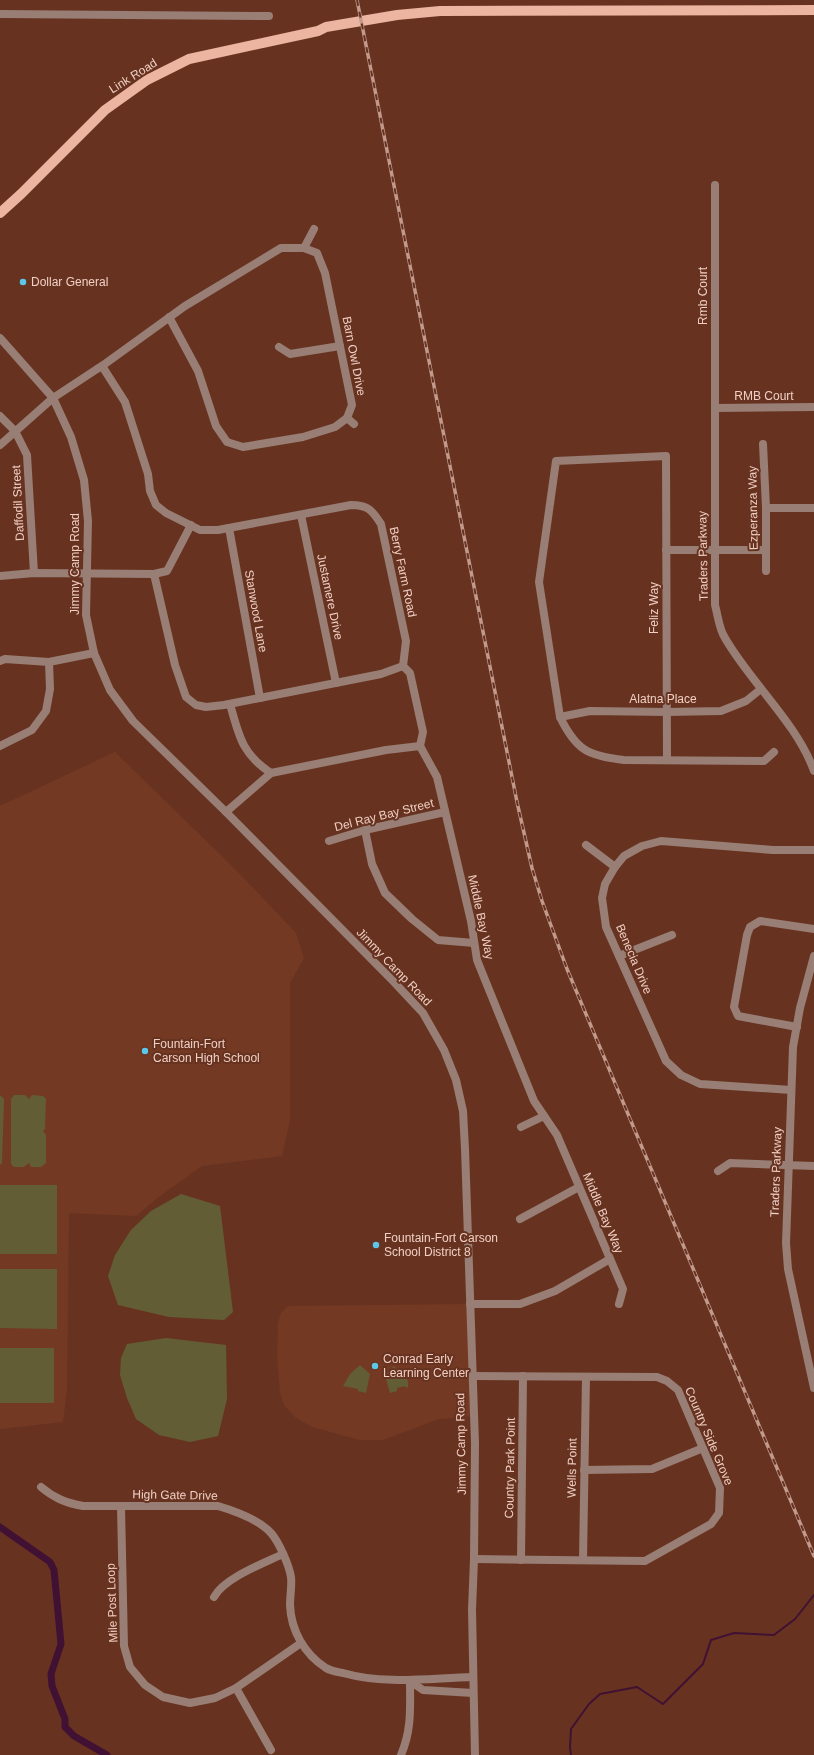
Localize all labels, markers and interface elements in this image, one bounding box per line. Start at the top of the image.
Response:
street label: Link Road [106,56,160,96]
street label: Rmb Court [696,266,710,325]
place label: Dollar General [31,275,108,289]
marker: Dollar General [18,277,28,287]
street label: Barn Owl Drive [339,315,369,397]
street label: RMB Court [734,389,794,403]
street label: Daffodil Street [9,464,27,541]
street label: Ezperanza Way [745,466,761,550]
street label: Traders Parkway [695,511,711,601]
street label: Jimmy Camp Road [68,513,82,615]
street label: Berry Farm Road [387,526,419,618]
street label: Justamere Drive [314,553,346,641]
street label: Stanwood Lane [242,569,270,654]
street label: Feliz Way [647,582,661,634]
street label: Alatna Place [629,692,697,706]
street label: Del Ray Bay Street [333,796,436,834]
street label: Middle Bay Way [465,873,497,961]
street label: Benecia Drive [613,922,655,996]
street label: Jimmy Camp Road [354,925,434,1009]
place label: Fountain-Fort Carson High School [153,1037,260,1065]
marker: Fountain-Fort Carson High School [140,1046,150,1056]
street label: Traders Parkway [767,1127,785,1217]
street label: Middle Bay Way [580,1171,626,1255]
place label: Fountain-Fort Carson School District 8 [384,1231,498,1259]
marker: Fountain-Fort Carson School District 8 [371,1240,381,1250]
place label: Conrad Early Learning Center [383,1352,469,1380]
marker: Conrad Early Learning Center [370,1361,380,1371]
street label: Country Side Grove [682,1385,736,1488]
street label: Jimmy Camp Road [453,1393,469,1495]
street label: Country Park Point [502,1417,518,1518]
street label: Wells Point [564,1437,580,1498]
street label: High Gate Drive [132,1487,218,1503]
street label: Mile Post Loop [104,1563,120,1643]

